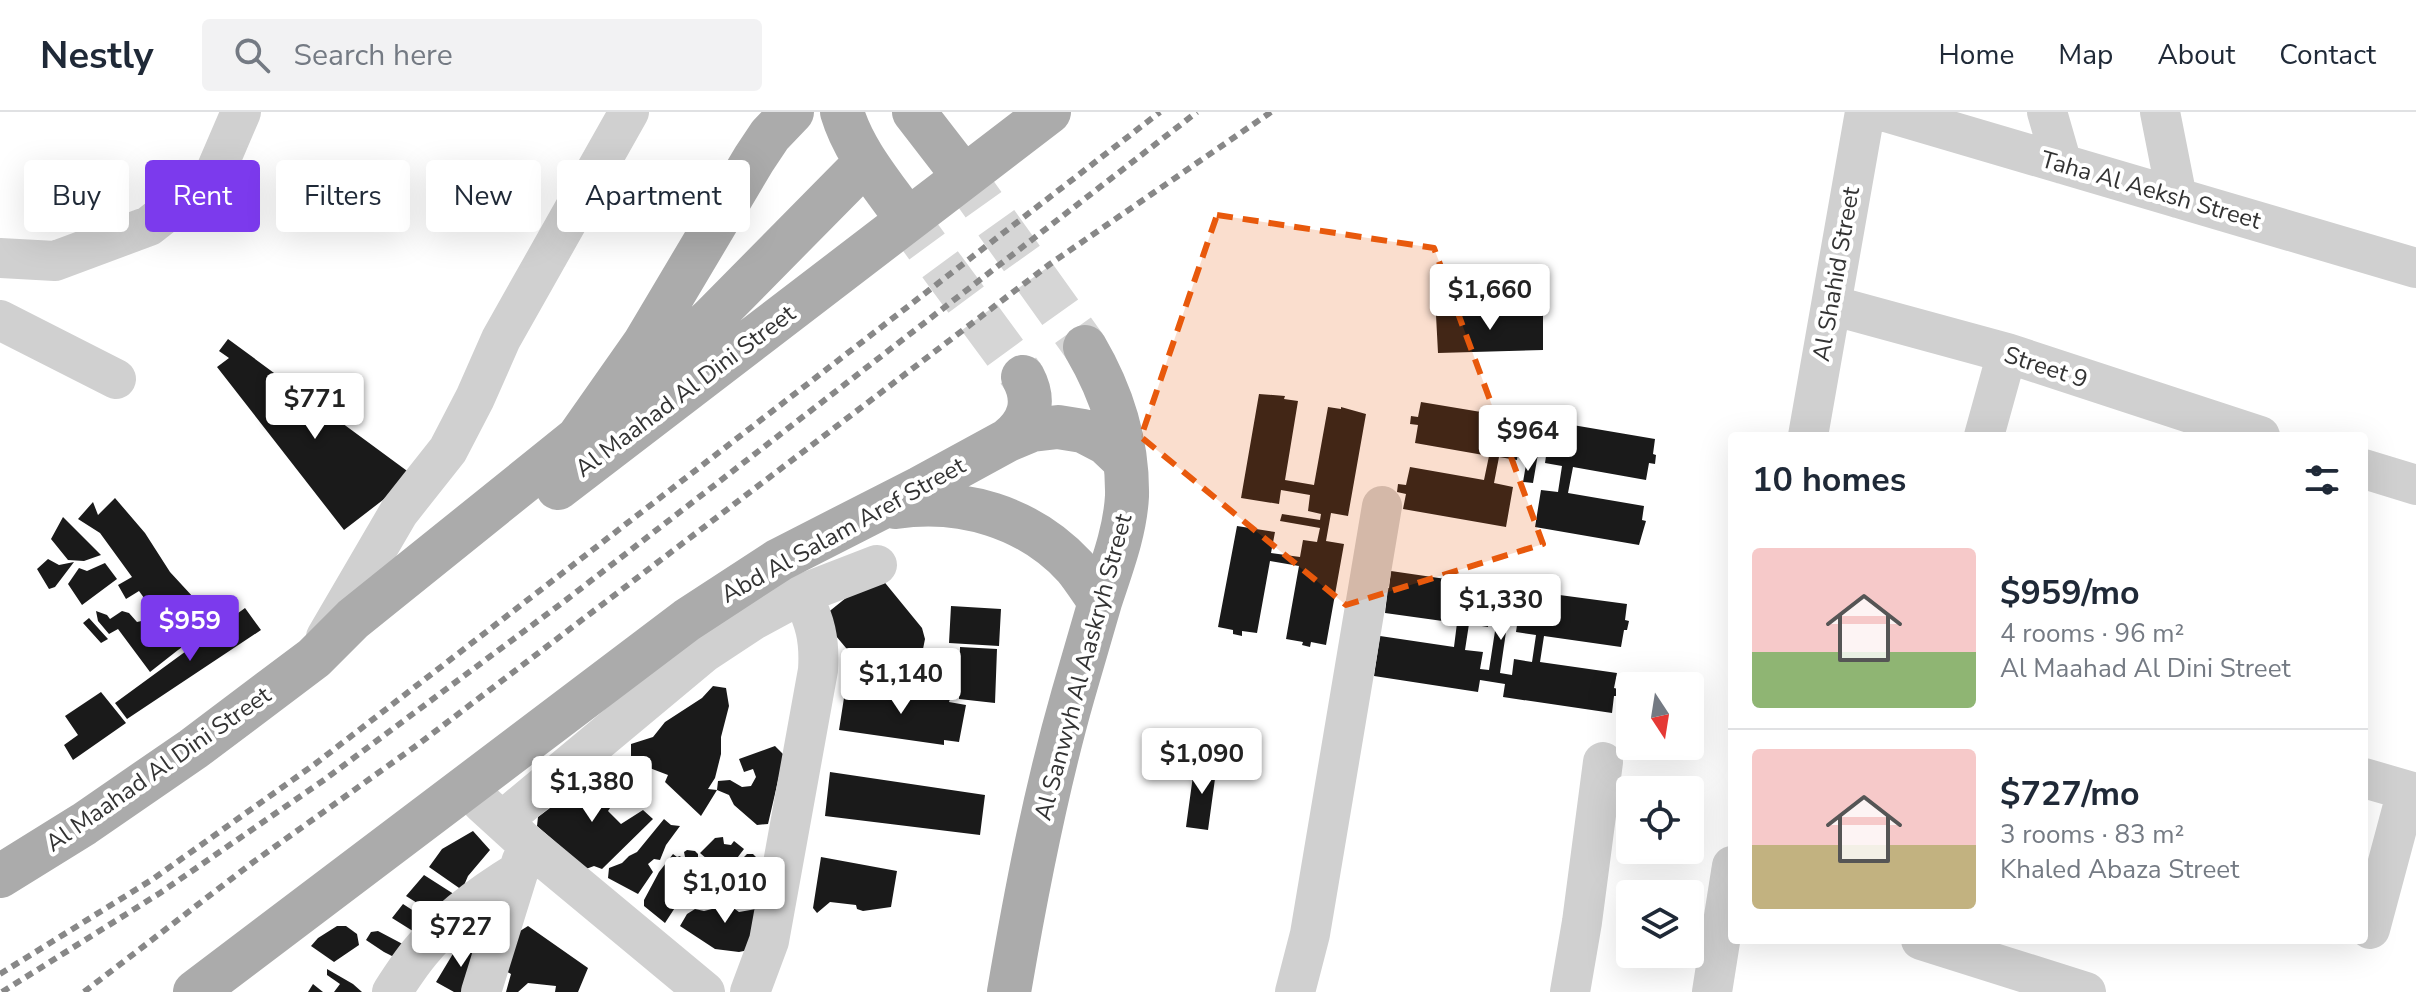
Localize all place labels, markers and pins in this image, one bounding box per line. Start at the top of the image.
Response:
pin: $1,660 [1425,264,1555,332]
pin: $771 [268,373,362,441]
pin: $964 [1481,405,1575,473]
pin: $1,330 [1436,574,1566,642]
pin: $959 [143,595,237,663]
pin: $1,140 [836,648,966,716]
pin: $1,090 [1137,728,1267,796]
pin: $1,380 [527,756,657,824]
pin: $1,010 [660,857,790,925]
pin: $727 [414,901,508,969]

